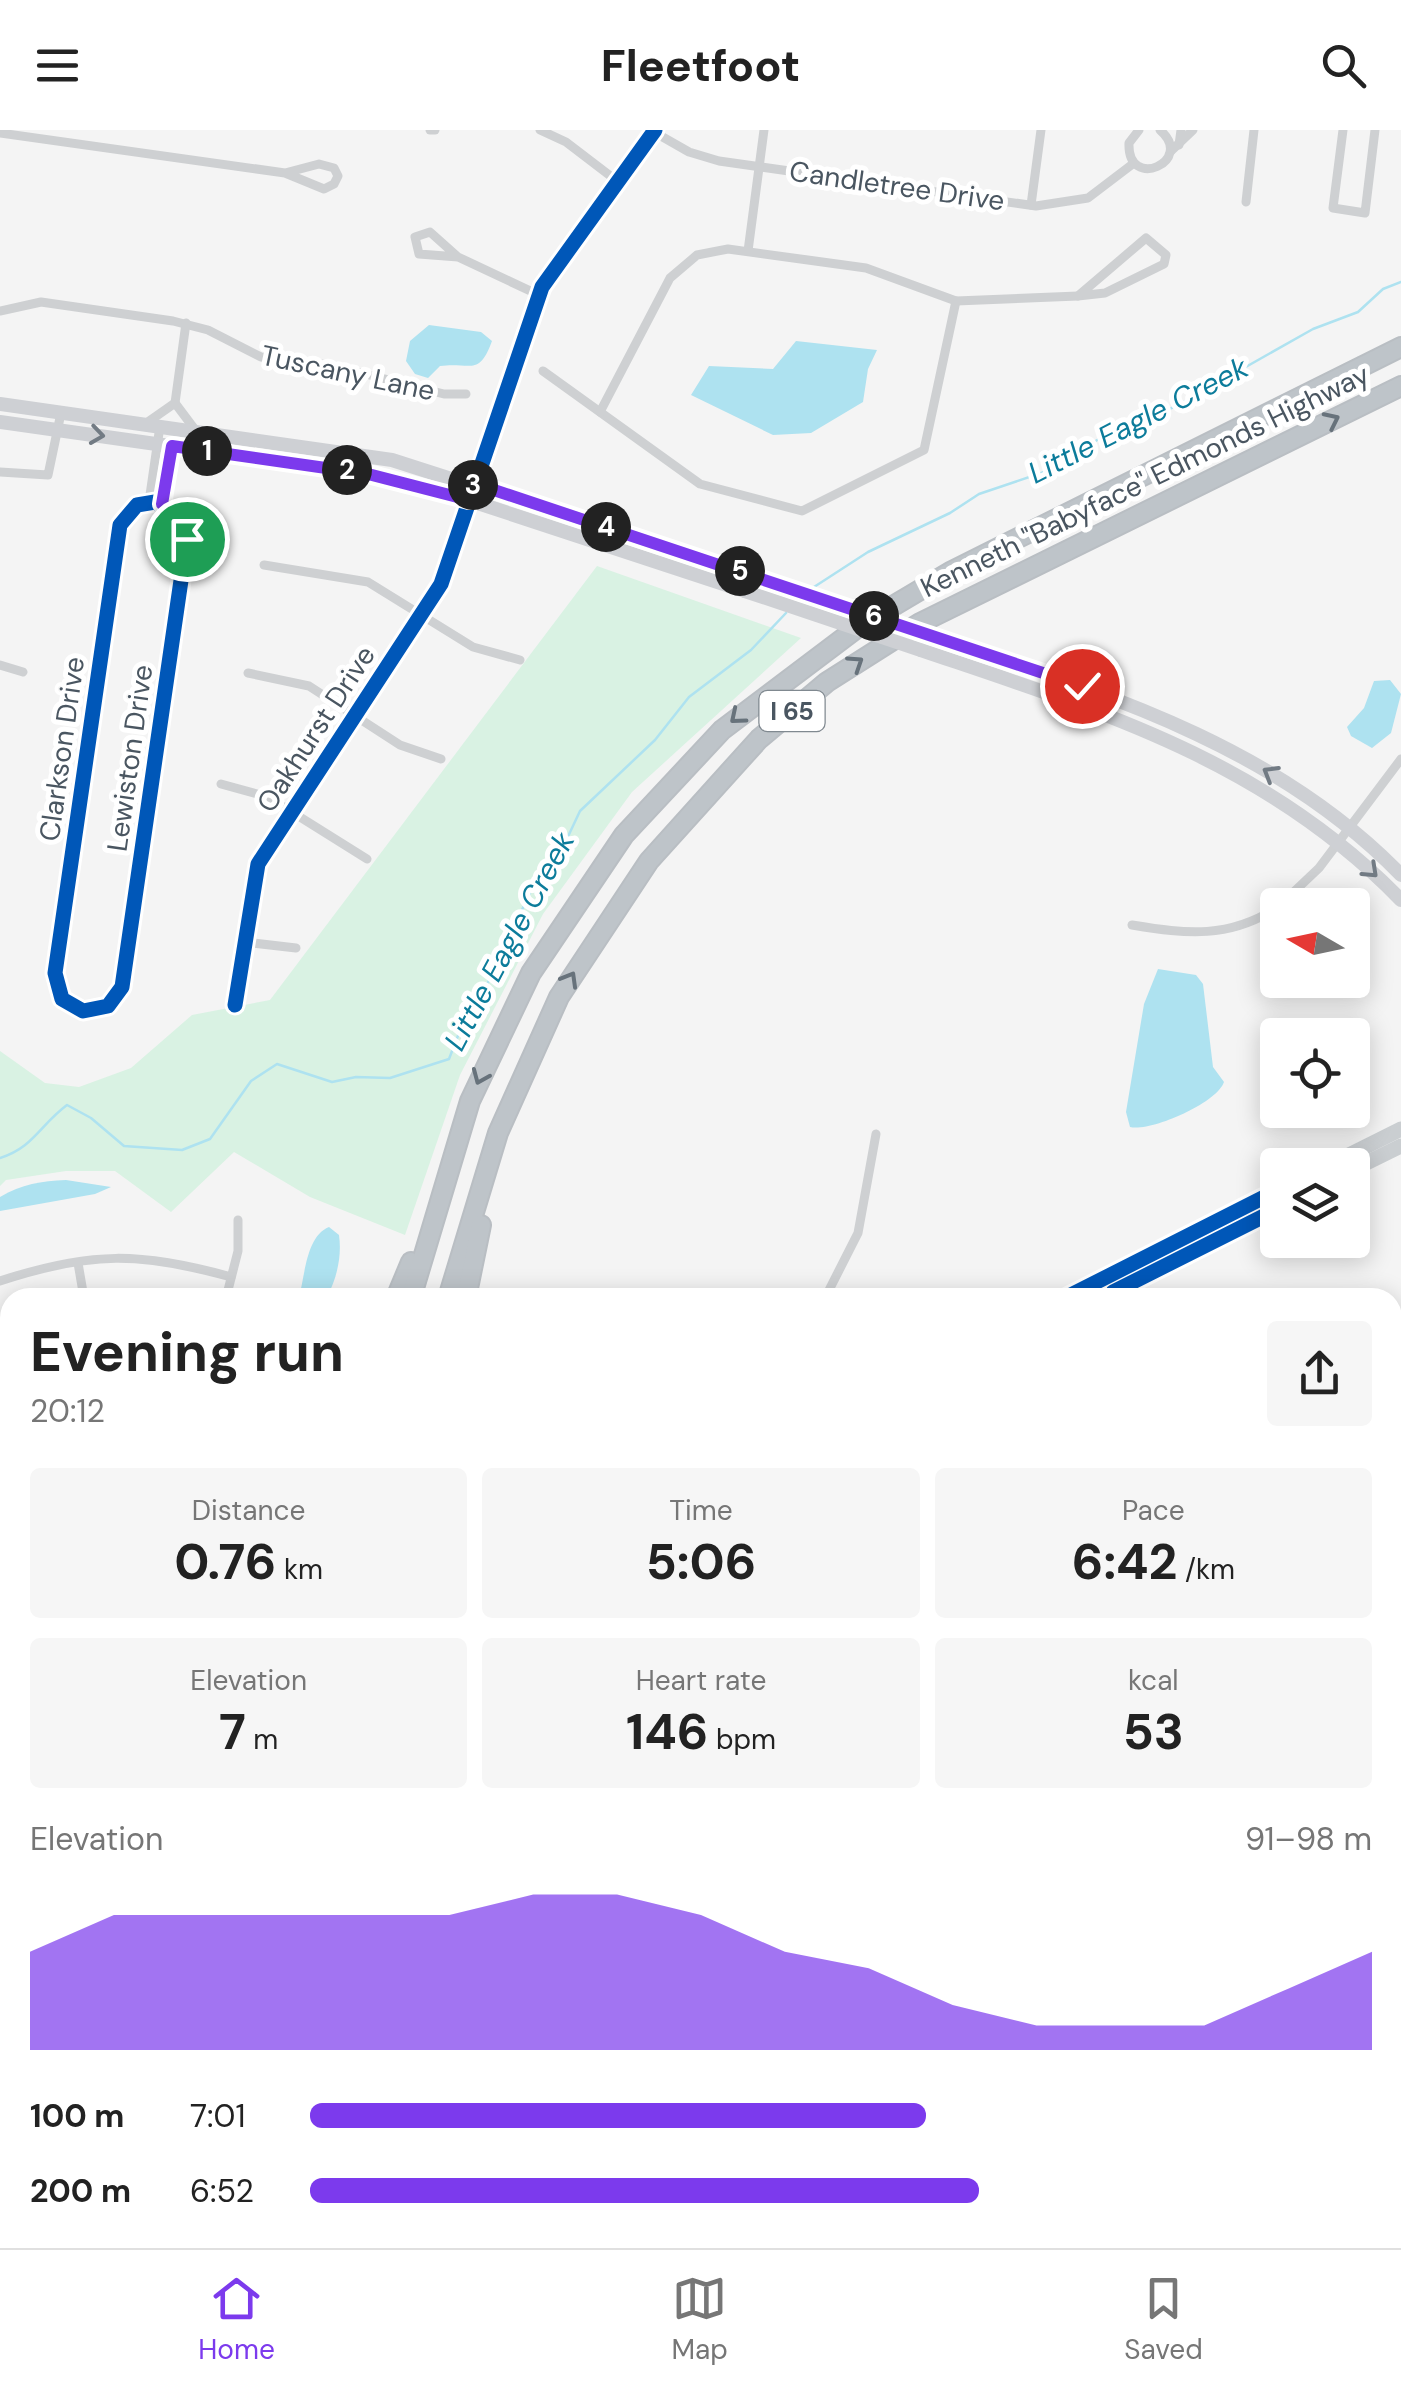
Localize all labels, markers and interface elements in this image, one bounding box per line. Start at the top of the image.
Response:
text: Fleetfoot [601,36,800,95]
icon: menu [30,38,85,93]
icon: search [1316,38,1371,93]
street label: Candletree Drive [787,153,1007,219]
street label: Tuscany Lane [258,337,438,409]
water label: Little Eagle Creek [1021,347,1255,492]
street label: Kenneth "Babyface" Edmonds Highway [914,356,1376,606]
one-way arrow [1322,412,1340,432]
one-way arrow [89,424,105,445]
pin: 1 [182,426,232,476]
text: 1 [202,432,212,469]
pin: 2 [322,445,372,495]
text: 2 [339,451,355,488]
pin: 3 [448,460,498,510]
text: 3 [465,466,481,503]
pin [145,497,230,582]
pin: 4 [581,502,631,552]
text: 4 [597,508,615,545]
icon: arrive [160,512,215,567]
pin: 5 [715,546,765,596]
text: 5 [731,552,749,589]
pin: 6 [849,591,899,641]
text: 6 [865,597,883,634]
street label: Oakhurst Drive [248,639,384,819]
pin [1040,644,1125,729]
street label: Clarkson Drive [31,654,93,844]
one-way arrow [846,656,864,675]
icon: check [1055,659,1110,714]
street label: Lewiston Drive [99,662,161,854]
road number: I 65 [760,691,824,731]
one-way arrow [730,705,748,723]
one-way arrow [1263,766,1281,785]
water label: Little Eagle Creek [435,824,583,1057]
one-way arrow [1359,859,1377,877]
north arrow [1260,888,1370,998]
map controls [1260,888,1370,1258]
one-way arrow [558,972,577,990]
button: locate [1260,1018,1370,1128]
one-way arrow [472,1067,492,1085]
button: layers [1260,1148,1370,1258]
text: Evening run [30,1316,344,1388]
button: share [1267,1321,1372,1426]
text: 20:12 [30,1390,105,1432]
text: Distance [192,1492,305,1529]
text: Time [669,1492,733,1529]
text: Pace [1122,1492,1185,1529]
text: 0.76 [174,1529,277,1595]
text: 5:06 [646,1529,756,1595]
text: 6:42 [1072,1529,1177,1595]
text: km [277,1551,323,1588]
text: /km [1177,1551,1235,1588]
text: Elevation [190,1662,307,1699]
text: Heart rate [636,1662,766,1699]
text: kcal [1128,1662,1179,1699]
text: 7 [219,1699,246,1765]
text: 146 [626,1699,708,1765]
text: 53 [1123,1699,1184,1765]
text: m [246,1721,278,1758]
text: bpm [708,1721,776,1758]
text: Elevation [30,1818,163,1860]
text: 91–98 m [1245,1818,1372,1860]
text: 100 m [30,2095,124,2137]
text: 7:01 [190,2095,245,2137]
text: 200 m [30,2170,131,2212]
text: 6:52 [190,2170,254,2212]
tab: Home [198,2271,275,2368]
tab: Map [671,2271,728,2368]
tab: Saved [1124,2271,1203,2368]

